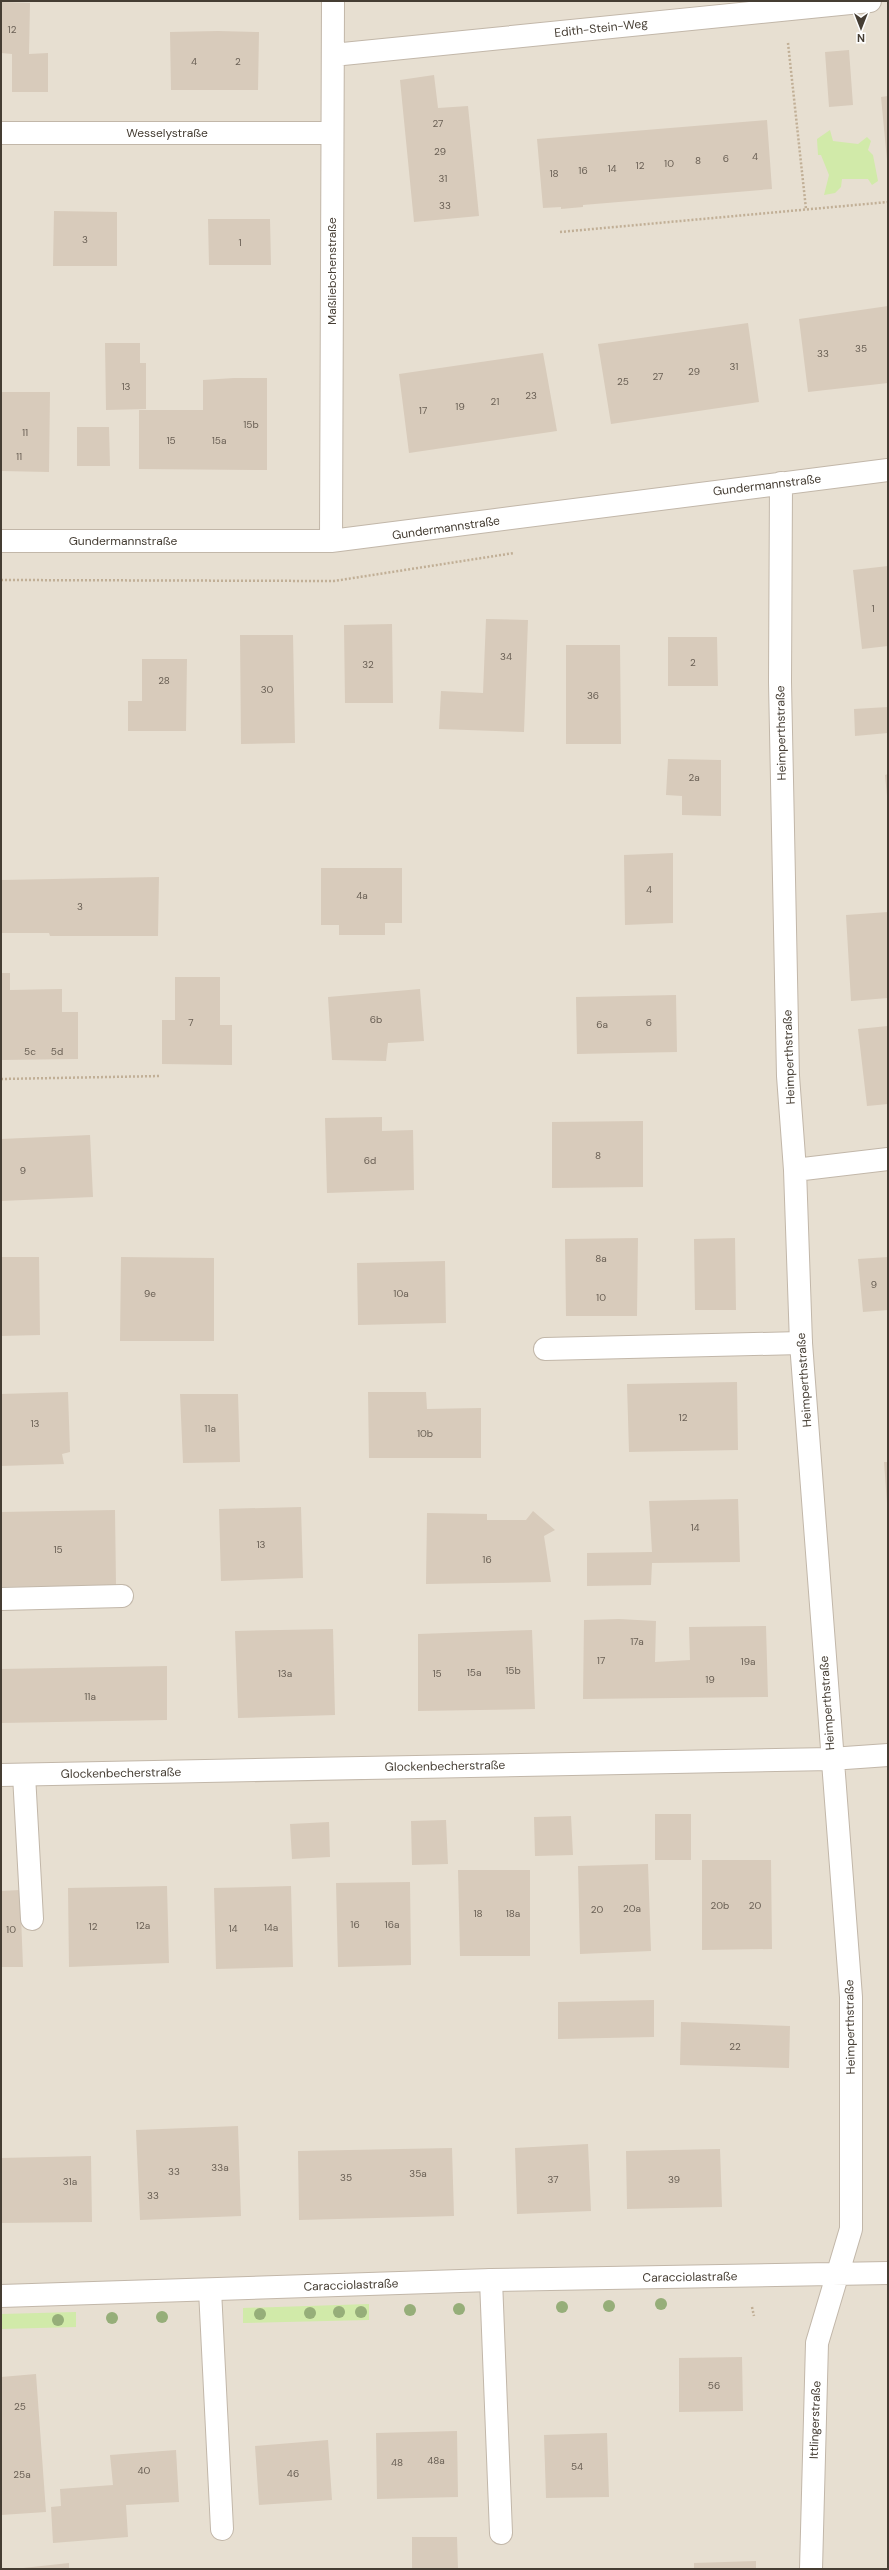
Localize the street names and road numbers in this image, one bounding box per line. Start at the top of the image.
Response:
street label: Edith-Stein-Weg [553,15,649,41]
street label: Wesselystraße [126,125,208,141]
street label: Maßliebchenstraße [324,217,340,325]
street label: Gundermannstraße [712,470,822,500]
street label: Gundermannstraße [391,512,501,543]
street label: Gundermannstraße [69,533,178,549]
street label: Heimperthstraße [772,685,790,781]
street label: Heimperthstraße [779,1009,799,1105]
street label: Heimperthstraße [793,1332,815,1428]
street label: Heimperthstraße [816,1655,838,1751]
street label: Glockenbecherstraße [385,1757,506,1775]
street label: Glockenbecherstraße [61,1764,182,1782]
street label: Heimperthstraße [841,1979,859,2075]
street label: Caracciolastraße [642,2268,738,2286]
street label: Caracciolastraße [303,2275,399,2295]
street label: Ittlingerstraße [806,2380,824,2459]

